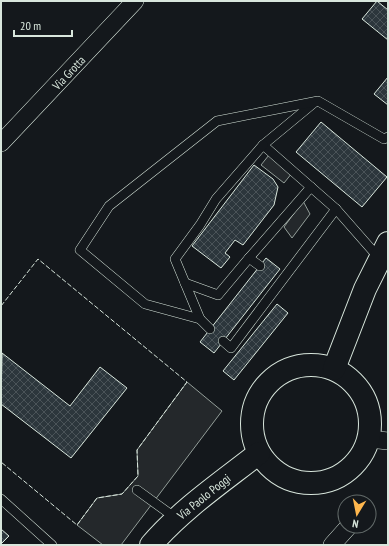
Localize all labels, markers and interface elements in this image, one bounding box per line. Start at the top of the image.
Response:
scale bar [14,12,72,38]
text: 20 m [20,18,41,33]
street label: Via Grotta [48,52,88,94]
street label: Via Paolo Poggi [173,471,233,523]
north arrow [337,494,377,534]
text: N [351,516,359,531]

